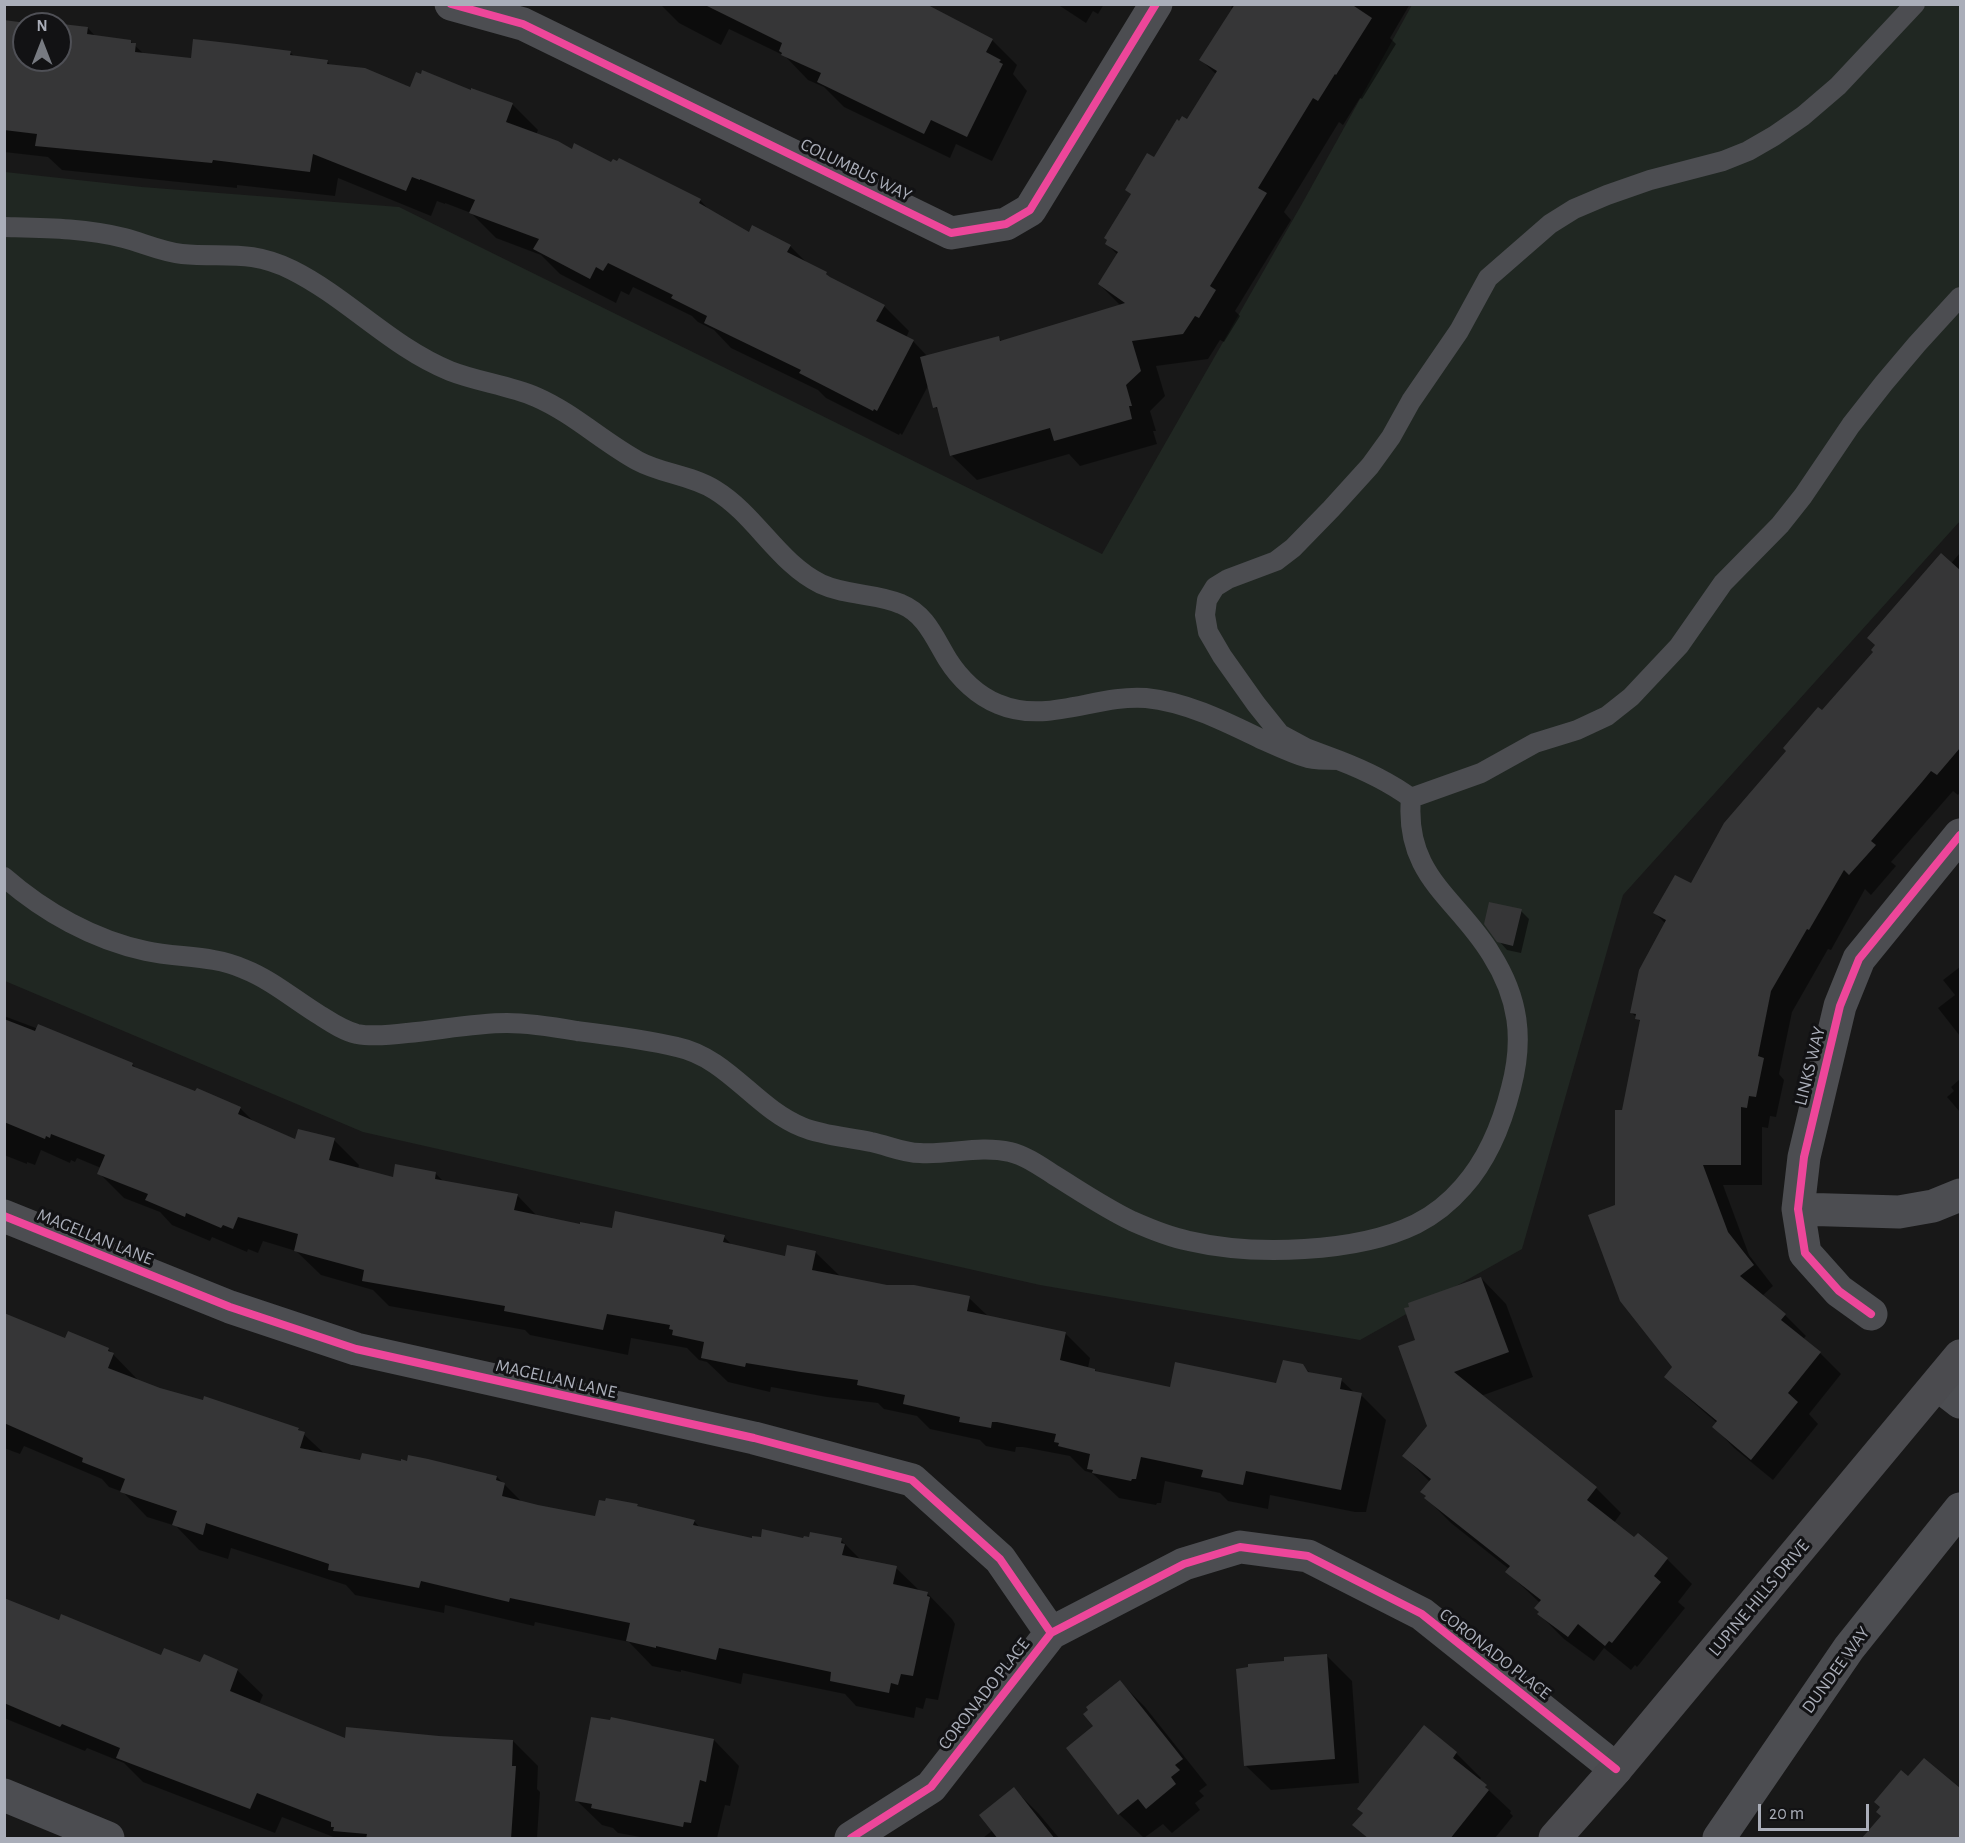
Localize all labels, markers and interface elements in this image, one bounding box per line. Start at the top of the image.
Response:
north arrow [12,12,72,72]
text: N [36,18,48,34]
street label: COLUMBUS WAY [797,134,915,206]
street label: LINKS WAY [1790,1024,1830,1108]
street label: MAGELLAN LANE [34,1204,156,1270]
street label: MAGELLAN LANE [493,1355,619,1403]
street label: LUPINE HILLS DRIVE [1704,1535,1814,1661]
street label: CORONADO PLACE [1435,1604,1555,1704]
street label: DUNDEE WAY [1797,1622,1875,1718]
street label: CORONADO PLACE [934,1634,1034,1754]
scale bar [1761,1792,1872,1830]
text: 20 m [1769,1805,1804,1823]

